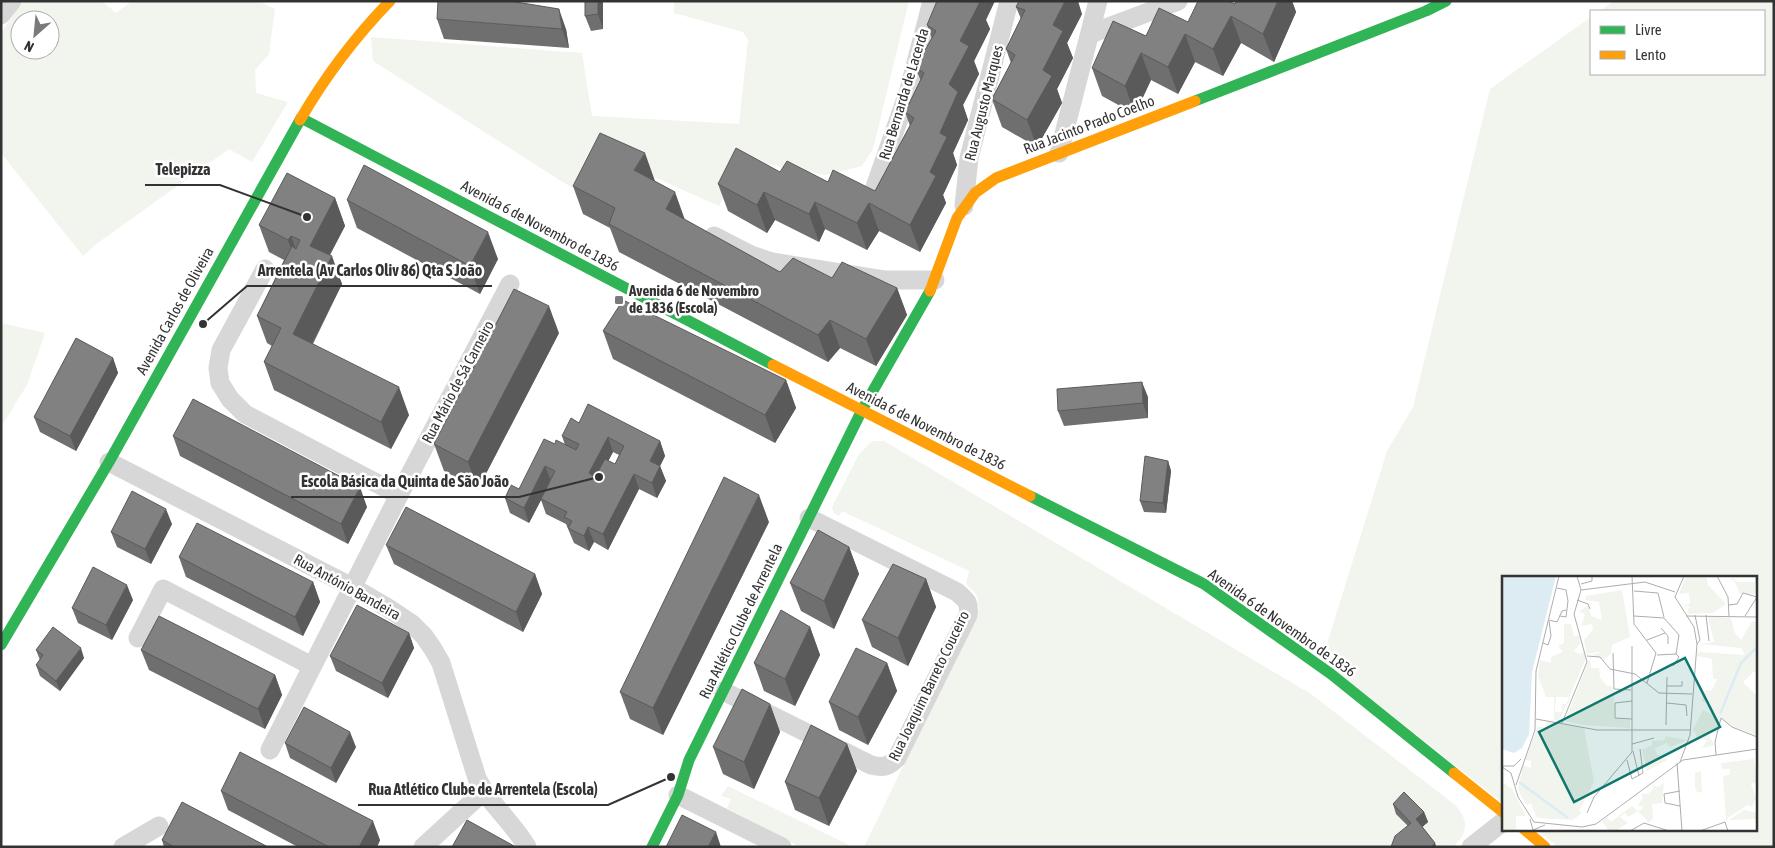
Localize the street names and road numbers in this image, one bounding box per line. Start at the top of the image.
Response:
street label: Rua Bernarda de Lacerda [875,26,932,162]
street label: Rua Augusto Marques [961,43,1006,162]
street label: Rua Jacinto Prado Coelho [1021,92,1157,157]
street label: Avenida 6 de Novembro de 1836 [458,177,622,274]
street label: Avenida Carlos de Oliveira [132,244,217,377]
street label: Rua Mário de Sá Carneiro [418,318,497,446]
street label: Avenida 6 de Novembro de 1836 [844,378,1009,473]
street label: Rua Atlético Clube de Arrentela [696,540,786,701]
street label: Rua António Bandeira [291,550,404,623]
street label: Avenida 6 de Novembro de 1836 [1205,565,1359,680]
street label: Rua Joaquim Barreto Couceiro [885,608,972,763]

